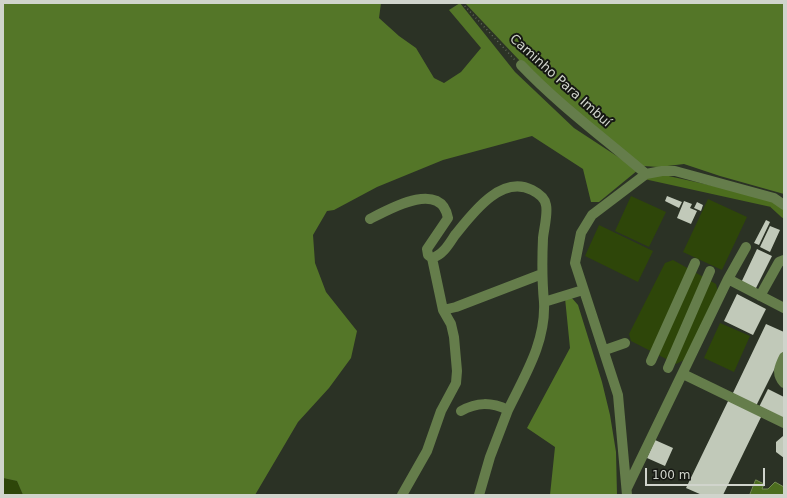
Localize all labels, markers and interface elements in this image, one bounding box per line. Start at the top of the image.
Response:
street label: Caminho Para Imbuí [506,31,614,131]
scale bar [647,460,767,486]
text: 100 m [652,468,690,482]

